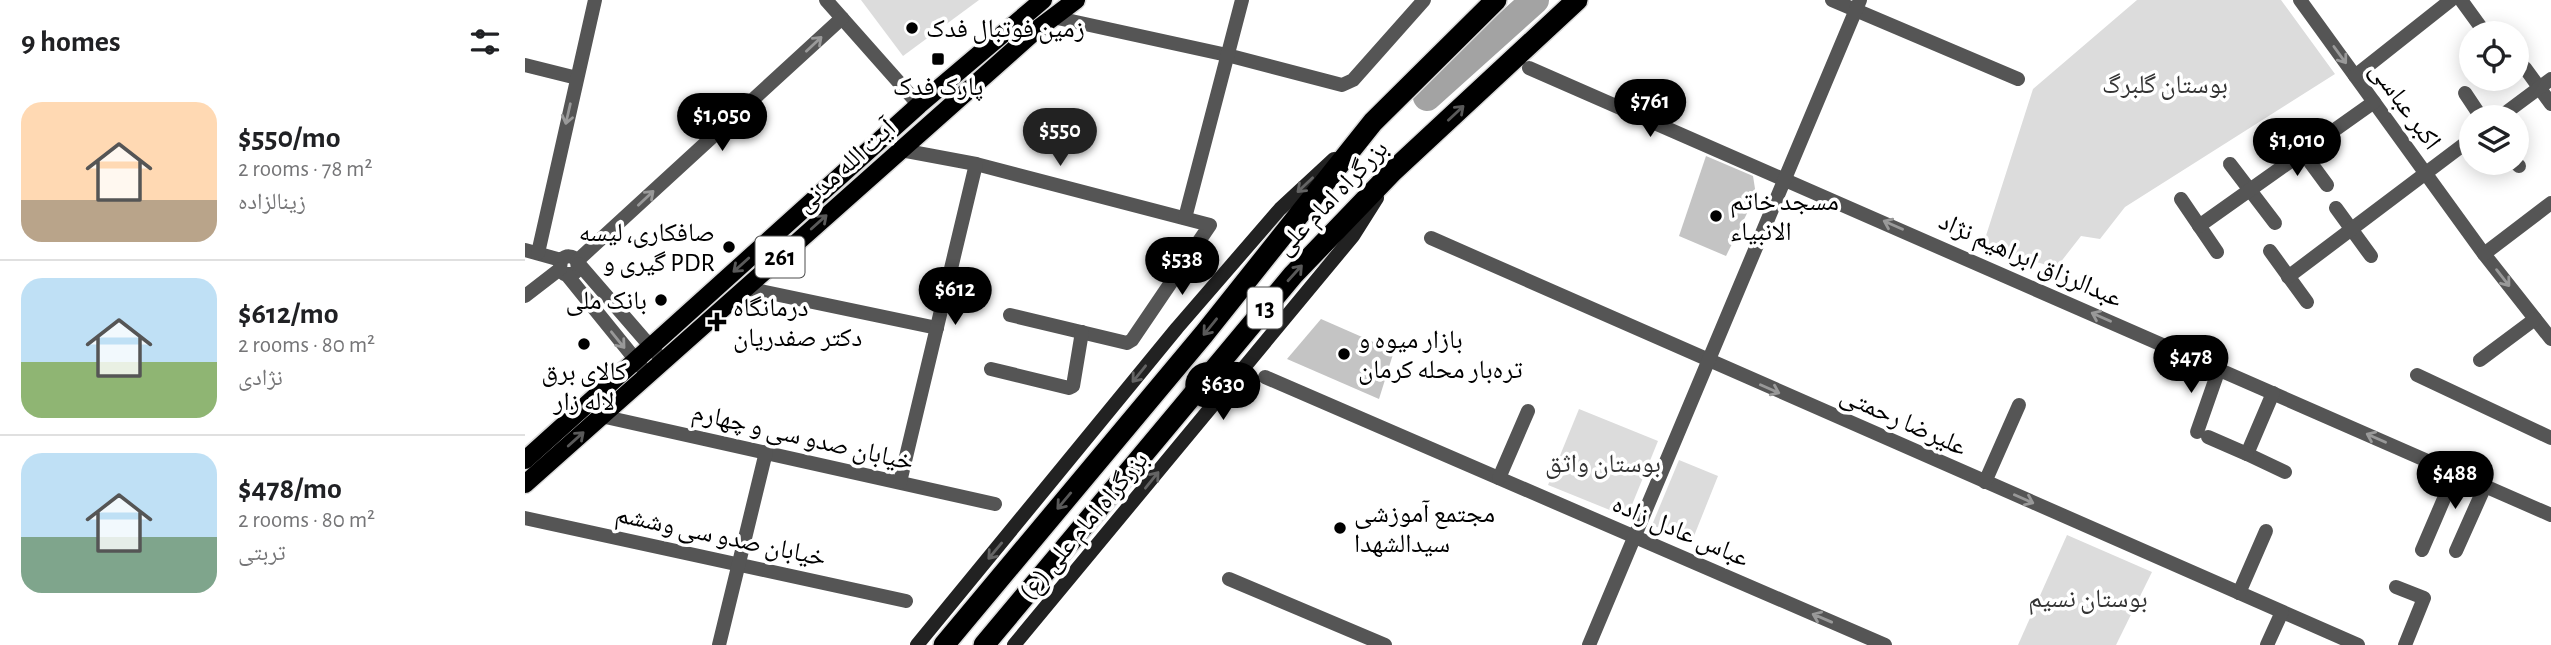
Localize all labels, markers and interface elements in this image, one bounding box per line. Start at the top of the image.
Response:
place label: زمین فوتبال فدک [926,16,1085,44]
marker: زمین فوتبال فدک [904,20,920,36]
map controls [2459,21,2529,175]
button: locate [2459,21,2529,91]
icon: filters [466,23,504,61]
text: 9 homes [21,27,121,57]
one-way arrow [805,36,822,53]
one-way arrow [2332,45,2347,64]
marker: پارک فدک [930,51,946,67]
street label: اکبر عباسی [2363,57,2446,156]
park label: بوستان گلبرگ [2102,72,2228,100]
place label: پارک فدک [893,74,983,102]
pin: $761 [1609,80,1691,139]
text: $761 [1630,90,1670,113]
pin: $1,050 [665,94,779,153]
one-way arrow [561,102,575,125]
text: $1,050 [693,104,751,127]
one-way arrow [1447,105,1465,121]
button: layers [2459,105,2529,175]
pin: $550 [1019,108,1101,168]
street label: آیت الله مدنی [790,113,903,218]
pin: $1,010 [2240,118,2354,178]
text: $550 [1039,119,1081,142]
text: $550/mo [238,123,341,153]
text: $1,010 [2269,129,2325,152]
icon: home [77,130,161,214]
street label: بزرگراه امام علی [1271,135,1396,263]
text: 2 rooms · 78 m² [238,158,373,181]
one-way arrow [1297,177,1314,194]
place label: مسجد خاتم الانبیاء [1730,189,1839,246]
one-way arrow [637,190,655,206]
text: زینالزاده [238,191,306,214]
marker: مسجد خاتم الانبیاء [1708,208,1724,224]
street label: عبدالرزاق ابراهیم نژاد [1934,208,2126,315]
one-way arrow [810,214,828,230]
one-way arrow [1883,218,1904,231]
place label: صافکاری، لیسه گیری و PDR [579,220,715,278]
road number: 261 [755,236,805,278]
pin: $538 [1141,238,1223,297]
marker: صافکاری، لیسه گیری و PDR [721,239,737,255]
text: $538 [1161,248,1203,271]
one-way arrow [733,257,750,274]
one-way arrow [1287,264,1303,282]
pin: $612 [914,268,996,327]
one-way arrow [2495,269,2511,287]
text: $612 [935,278,975,301]
place label: بانک ملی [566,288,647,316]
road number: 13 [1247,288,1283,328]
marker: بانک ملی [653,292,669,308]
place label: درمانگاه دکتر صفدریان [733,295,862,353]
text: $612/mo [238,299,338,329]
icon: home [77,306,161,390]
one-way arrow [2091,310,2112,323]
marker: درمانگاه دکتر صفدریان [707,312,727,332]
one-way arrow [1202,318,1217,336]
place label: بازار میوه و تره‌بار محله کرمان [1358,327,1523,385]
one-way arrow [610,330,625,348]
text: 2 rooms · 80 m² [238,334,375,357]
marker: کالای برق لاله زار [576,336,592,352]
pin: $478 [2150,336,2232,395]
marker: بازار میوه و تره‌بار محله کرمان [1336,346,1352,362]
text: $478 [2169,346,2213,369]
place label: کالای برق لاله زار [541,359,627,415]
pin: $630 [1182,362,1264,422]
one-way arrow [1132,365,1147,383]
text: نژادی [238,367,283,390]
text: $630 [1201,373,1245,396]
street label: علیرضا رحمتی [1836,382,1971,462]
one-way arrow [1759,383,1780,396]
street label: خیابان صدو سی و چهارم [689,399,916,479]
one-way arrow [567,430,584,447]
one-way arrow [2366,431,2388,444]
street label: بزرگراه امام علی (ع) [1015,447,1156,607]
park label: بوستان واثق [1545,451,1661,479]
pin: $488 [2414,452,2496,511]
text: $488 [2433,462,2477,485]
one-way arrow [1145,471,1160,489]
text: $478/mo [238,474,342,504]
icon: home [77,481,161,565]
street label: عباس عادل زاده [1608,490,1753,573]
one-way arrow [1056,492,1071,510]
one-way arrow [2012,493,2034,506]
place label: مجتمع آموزشی سیدالشهدا [1354,500,1495,557]
street label: خیابان صدو سی وششم [613,501,828,574]
text: 2 rooms · 80 m² [238,509,375,532]
marker: مجتمع آموزشی سیدالشهدا [1332,520,1348,536]
one-way arrow [988,541,1003,559]
text: تربتی [238,542,286,565]
park label: بوستان نسیم [2028,586,2148,615]
one-way arrow [1812,611,1833,624]

